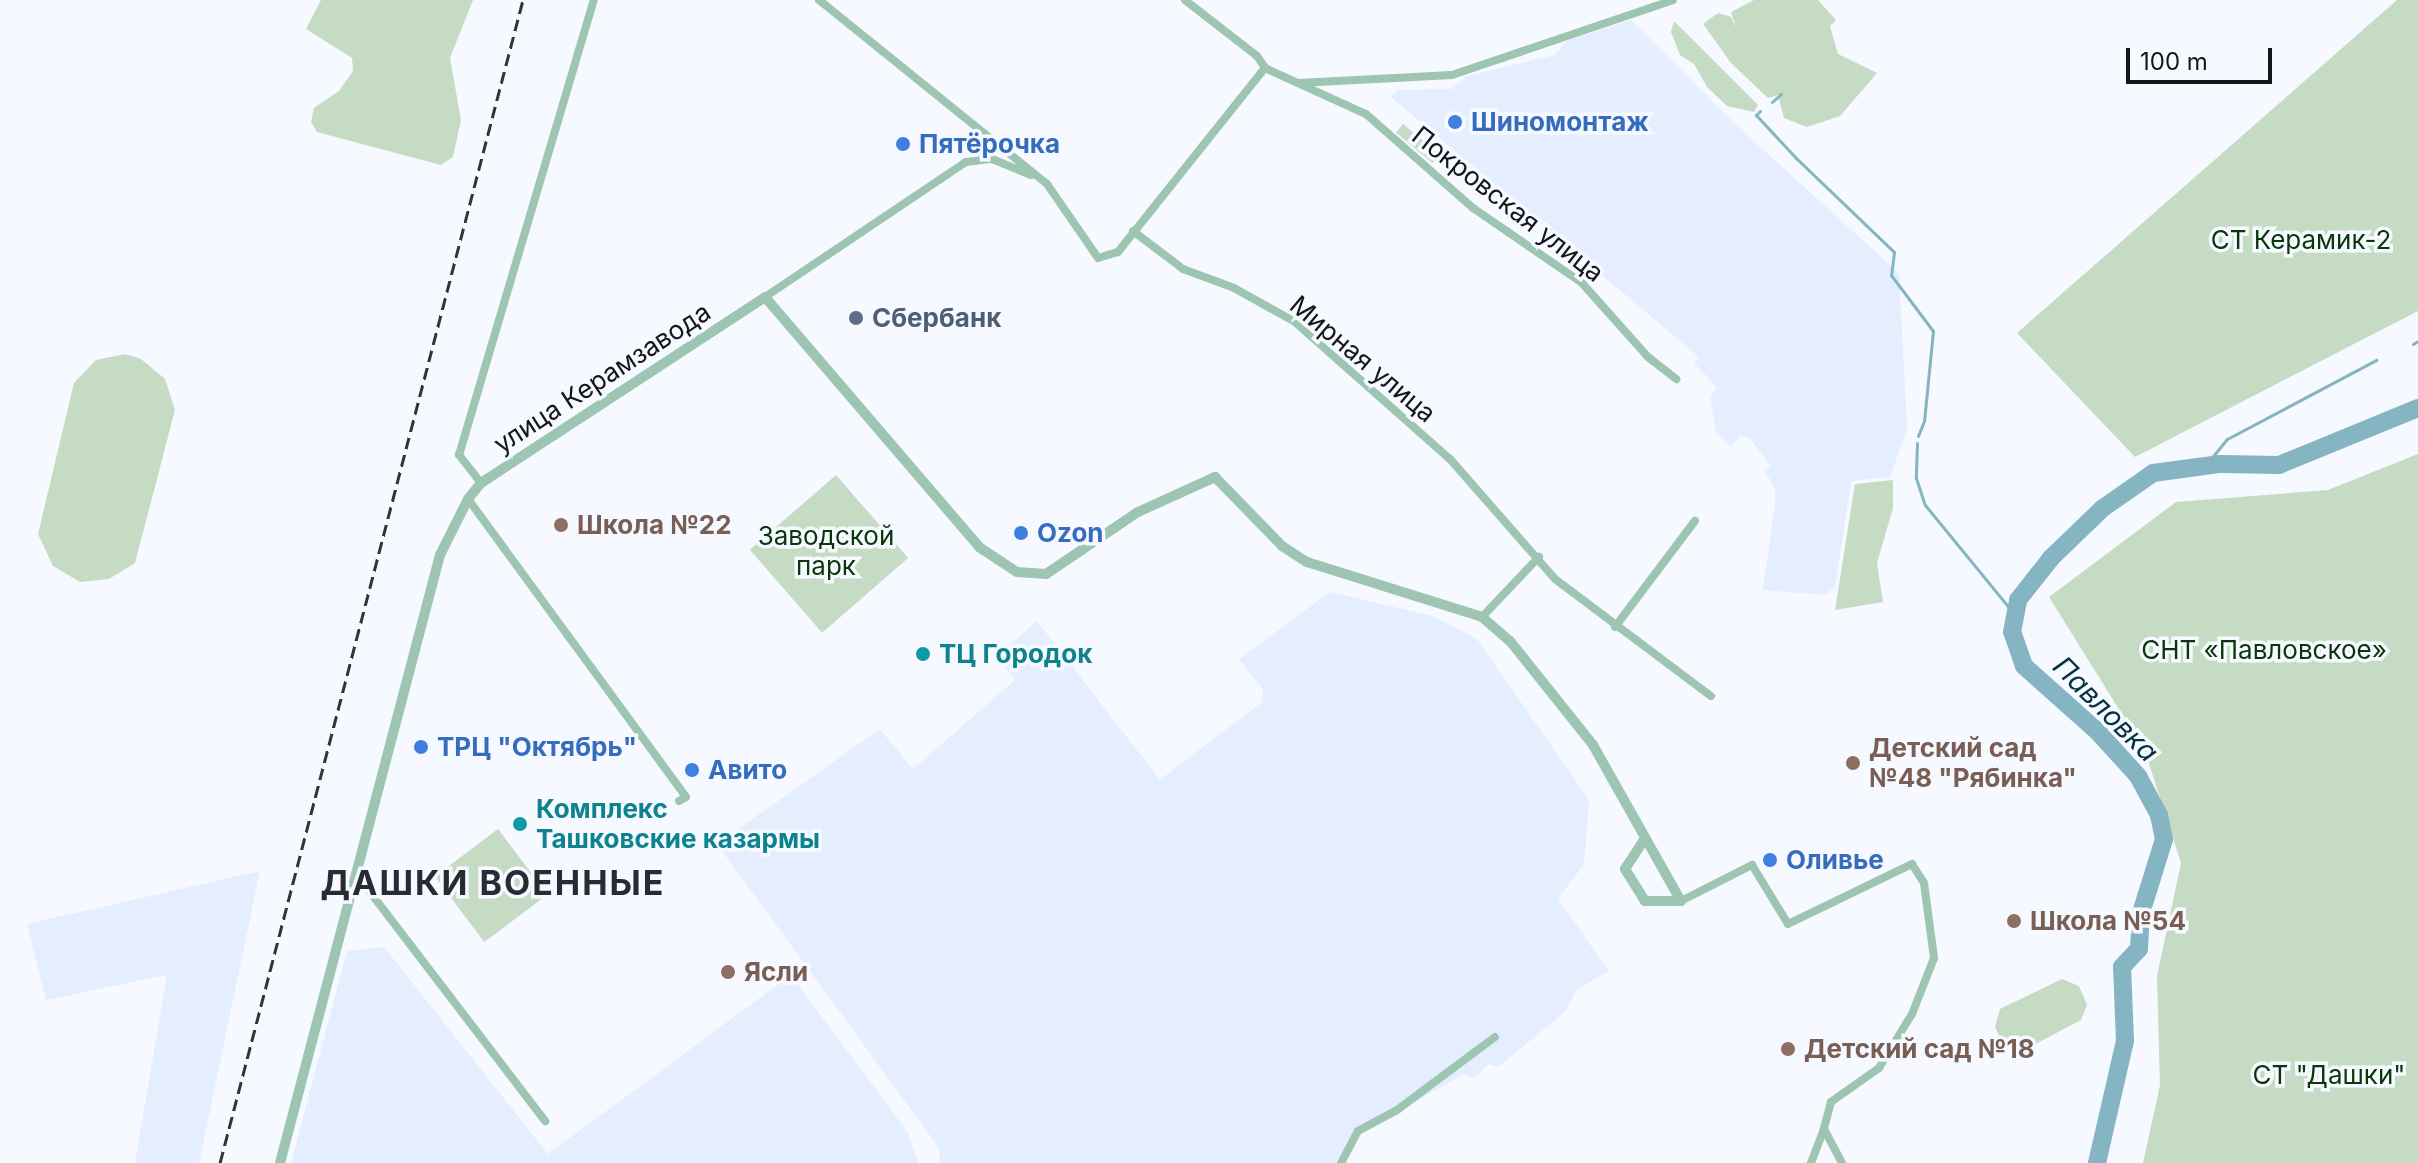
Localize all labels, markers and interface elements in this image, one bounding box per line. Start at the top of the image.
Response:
scale bar [2130,32,2276,82]
text: 100 m [2140,47,2208,76]
place label: Шиномонтаж [1471,106,1649,138]
marker: Шиномонтаж [1446,113,1464,131]
street label: Покровская улица [1406,120,1610,288]
place label: Пятёрочка [919,128,1060,160]
marker: Пятёрочка [894,135,912,153]
park label: СТ Керамик-2 [2211,224,2391,256]
street label: Мирная улица [1284,289,1442,429]
street label: улица Керамзавода [488,296,716,460]
place label: Сбербанк [872,302,1001,334]
marker: Сбербанк [847,309,865,327]
place label: Школа №22 [577,509,732,541]
marker: Школа №22 [552,516,570,534]
place label: Ozon [1037,517,1104,549]
park label: Заводской парк [758,520,894,582]
marker: Ozon [1012,524,1030,542]
park label: СНТ «Павловское» [2141,634,2387,666]
place label: ТЦ Городок [939,638,1092,670]
marker: ТЦ Городок [914,645,932,663]
water label: Павловка [2046,649,2166,769]
place label: ТРЦ "Октябрь" [437,731,637,763]
place label: Детский сад №48 "Рябинка" [1869,732,2077,794]
marker: ТРЦ "Октябрь" [412,738,430,756]
place label: Авито [708,754,787,786]
marker: Детский сад №48 "Рябинка" [1844,754,1862,772]
marker: Авито [683,761,701,779]
place label: Комплекс Ташковские казармы [536,793,820,854]
marker: Комплекс Ташковские казармы [511,815,529,833]
place label: Оливье [1786,844,1884,876]
marker: Оливье [1761,851,1779,869]
district label: ДАШКИ ВОЕННЫЕ [321,863,665,903]
place label: Школа №54 [2030,905,2186,937]
marker: Школа №54 [2005,912,2023,930]
place label: Ясли [744,956,808,988]
marker: Ясли [719,963,737,981]
place label: Детский сад №18 [1804,1033,2035,1065]
marker: Детский сад №18 [1779,1040,1797,1058]
park label: СТ "Дашки" [2253,1059,2405,1091]

